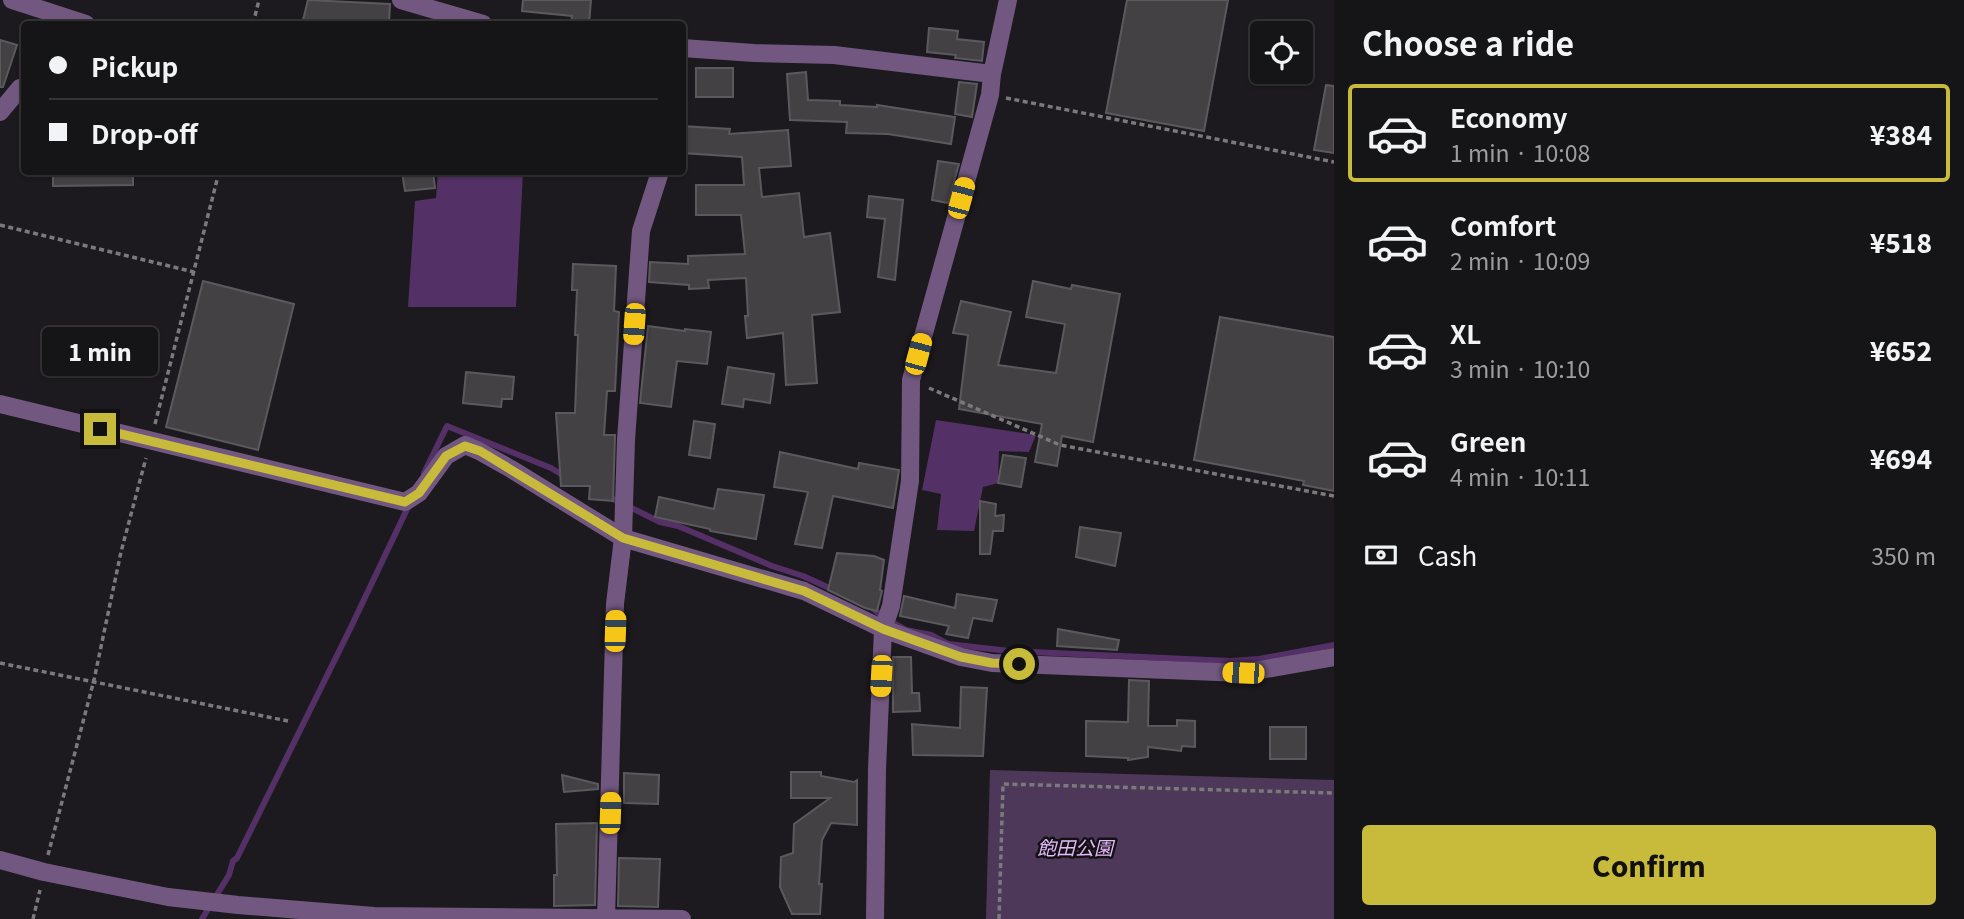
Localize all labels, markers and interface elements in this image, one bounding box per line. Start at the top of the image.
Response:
text: Choose a ride [1362,19,1574,65]
map controls [1250,21,1313,84]
button: locate [1250,21,1313,84]
text: Pickup [91,47,178,84]
text: Economy [1450,98,1568,135]
icon: car [1366,102,1429,165]
text: Drop-off [91,114,198,151]
text: ¥384 [1870,115,1932,152]
text: 1 min · 10:08 [1450,135,1590,169]
car [946,175,977,221]
text: Comfort [1450,206,1556,243]
icon: car [1366,210,1429,273]
text: ¥518 [1870,223,1932,260]
text: 2 min · 10:09 [1450,243,1590,277]
car [623,302,646,346]
text: XL [1450,314,1481,351]
icon: car [1366,318,1429,381]
callout: 1 min [42,328,158,376]
car [903,331,934,377]
text: ¥652 [1870,331,1932,368]
text: 1 min [68,334,132,368]
text: 3 min · 10:10 [1450,351,1590,385]
route end [84,413,116,445]
text: Green [1450,422,1526,459]
icon: car [1366,426,1429,489]
text: ¥694 [1870,439,1932,476]
text: 4 min · 10:11 [1450,459,1590,493]
icon: cash [1362,536,1400,574]
text: Cash [1418,536,1477,573]
text: 350 m [1871,538,1936,572]
car [604,610,627,652]
route start [1003,648,1035,680]
car [870,654,893,698]
car [1222,662,1265,684]
car [599,792,622,834]
button: Confirm [1362,825,1936,905]
park label: 飽田公園 [1037,833,1116,860]

